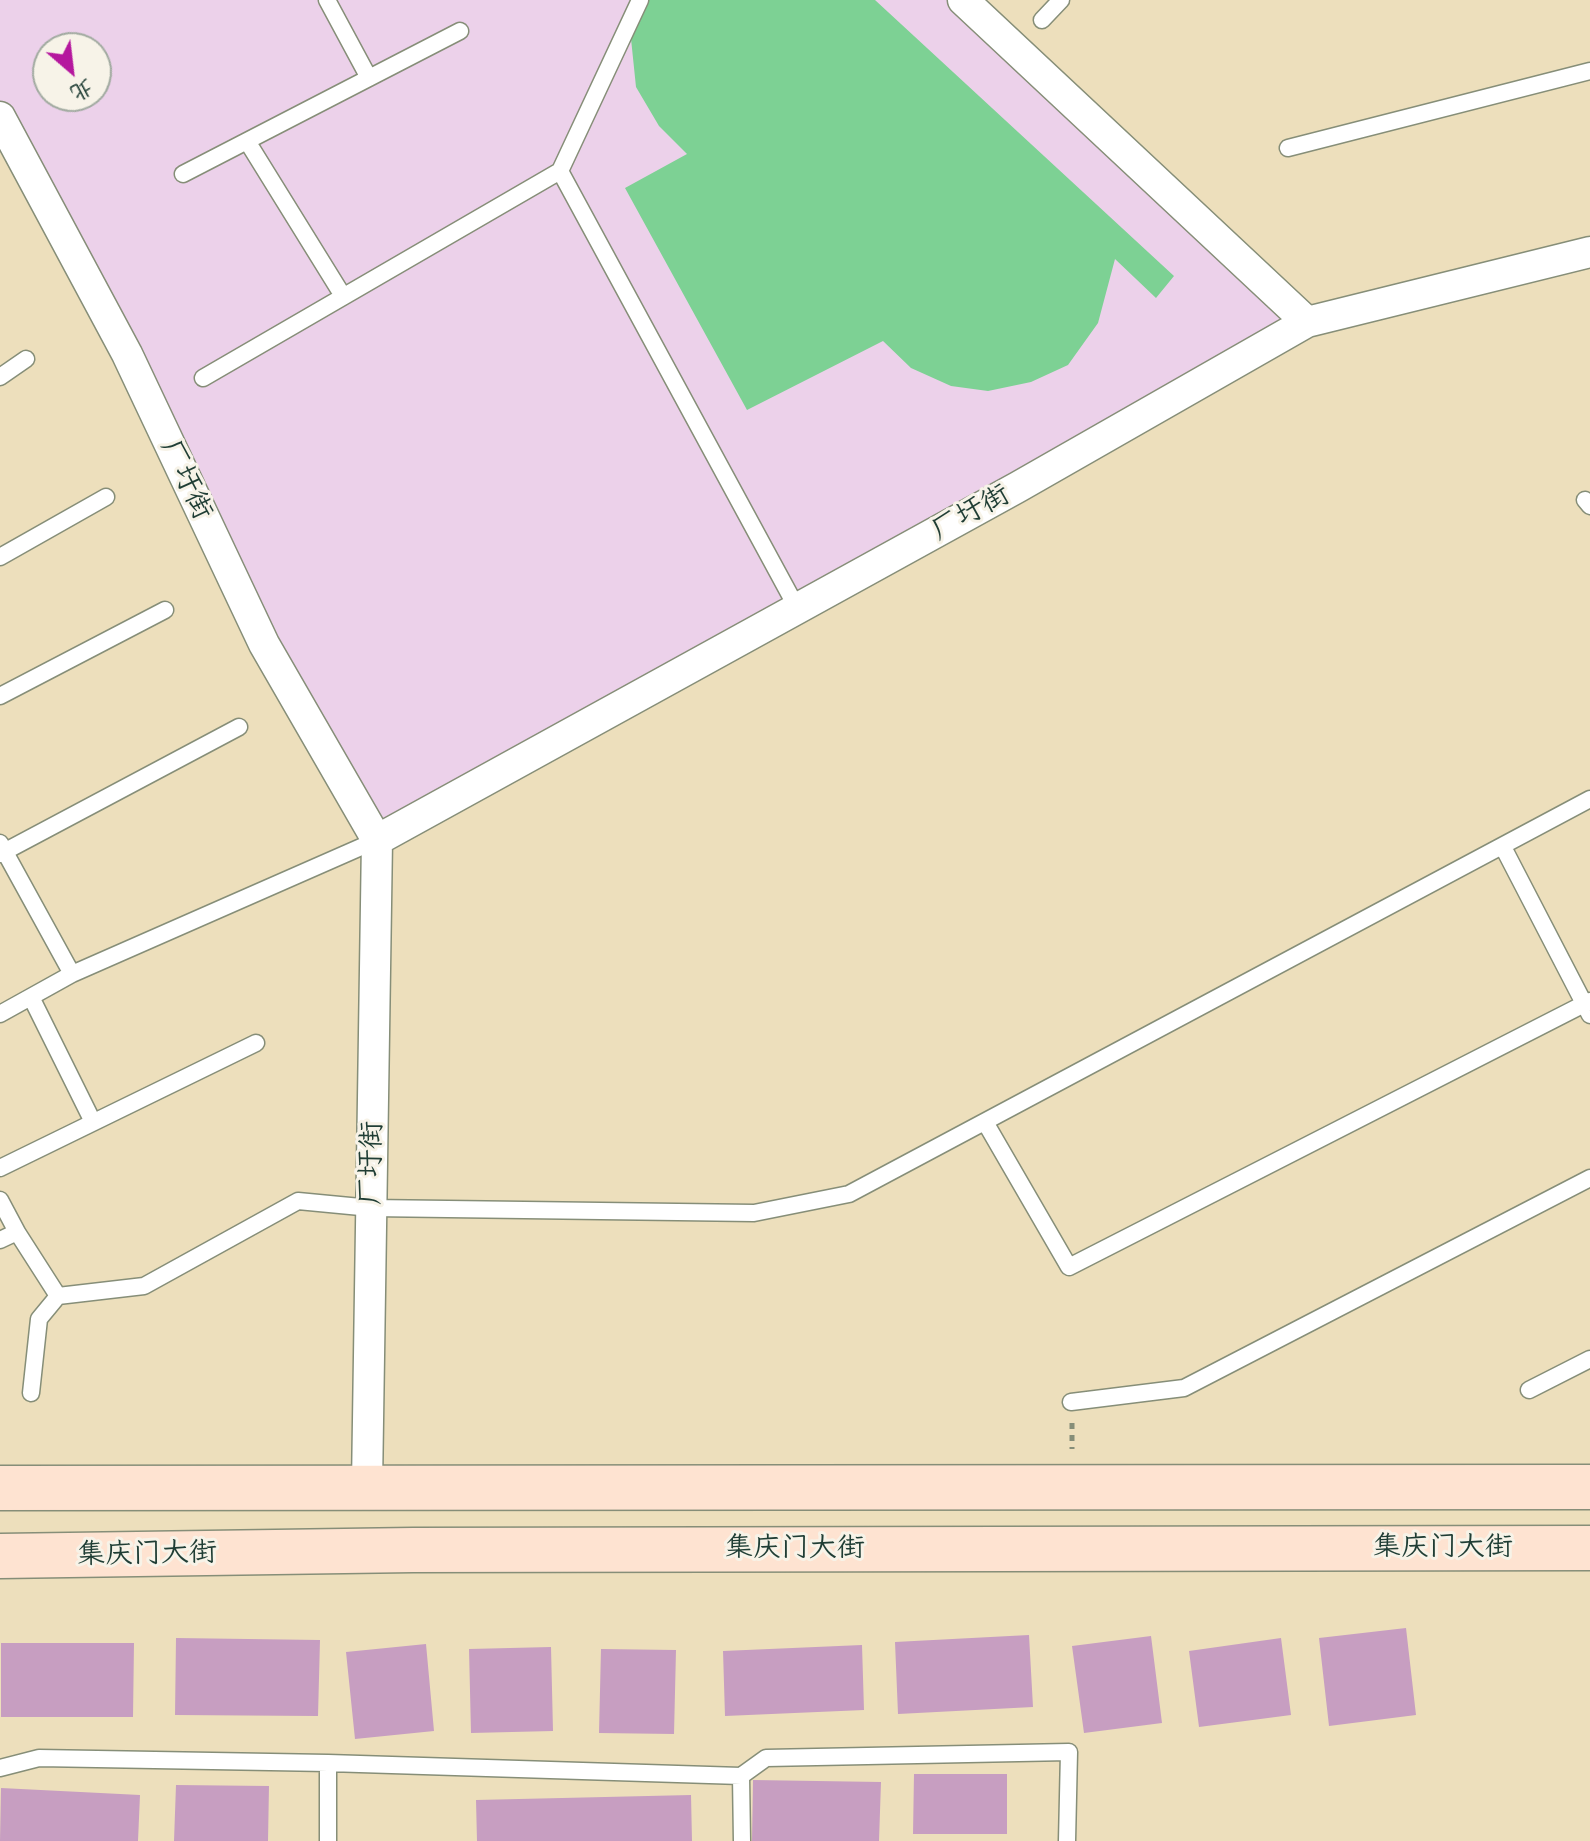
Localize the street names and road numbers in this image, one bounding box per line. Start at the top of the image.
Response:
street label: 厂圩街 [153,435,219,525]
street label: 厂圩街 [926,478,1016,548]
street label: 厂圩街 [354,1121,390,1205]
street label: 集庆门大街 [1373,1531,1513,1565]
street label: 集庆门大街 [725,1532,865,1566]
street label: 集庆门大街 [77,1536,217,1572]

